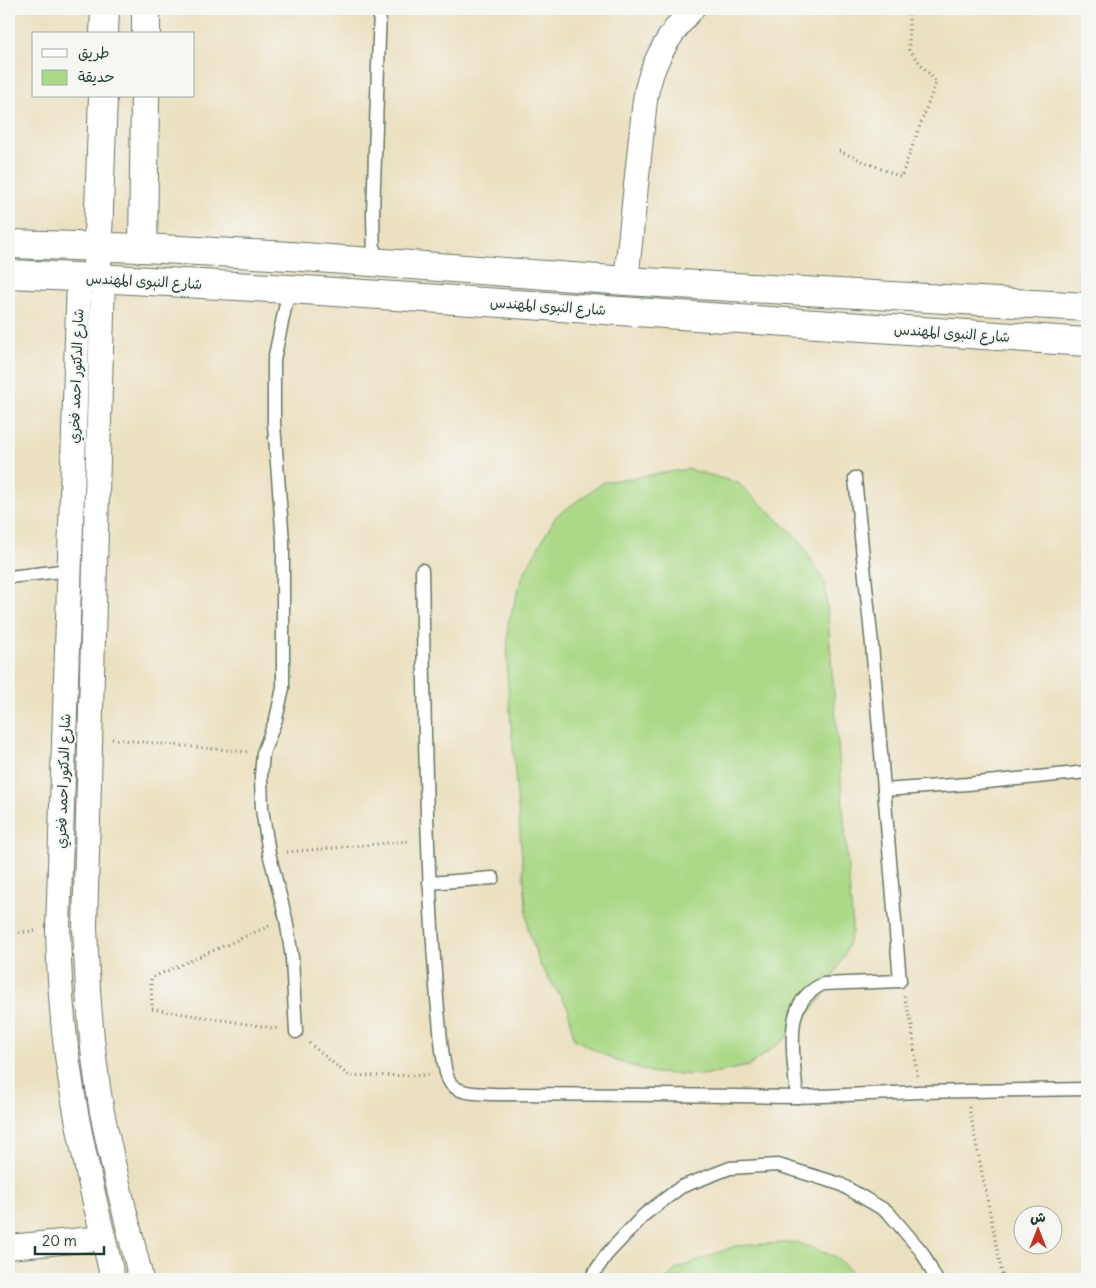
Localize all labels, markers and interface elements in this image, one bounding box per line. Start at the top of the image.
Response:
legend [32,32,195,98]
text: طريق [78,43,110,62]
text: حديقة [78,67,115,86]
street label: شارع النبوى المهندس [85,269,203,294]
street label: شارع النبوى المهندس [489,293,607,320]
street label: شارع الدكتور احمد فخري [65,308,89,444]
street label: شارع النبوى المهندس [893,320,1011,347]
street label: شارع الدكتور احمد فخري [52,713,76,849]
north arrow [1014,1206,1064,1256]
text: ش [1030,1208,1046,1226]
scale bar [35,1223,104,1255]
text: 20 m [42,1231,77,1250]

